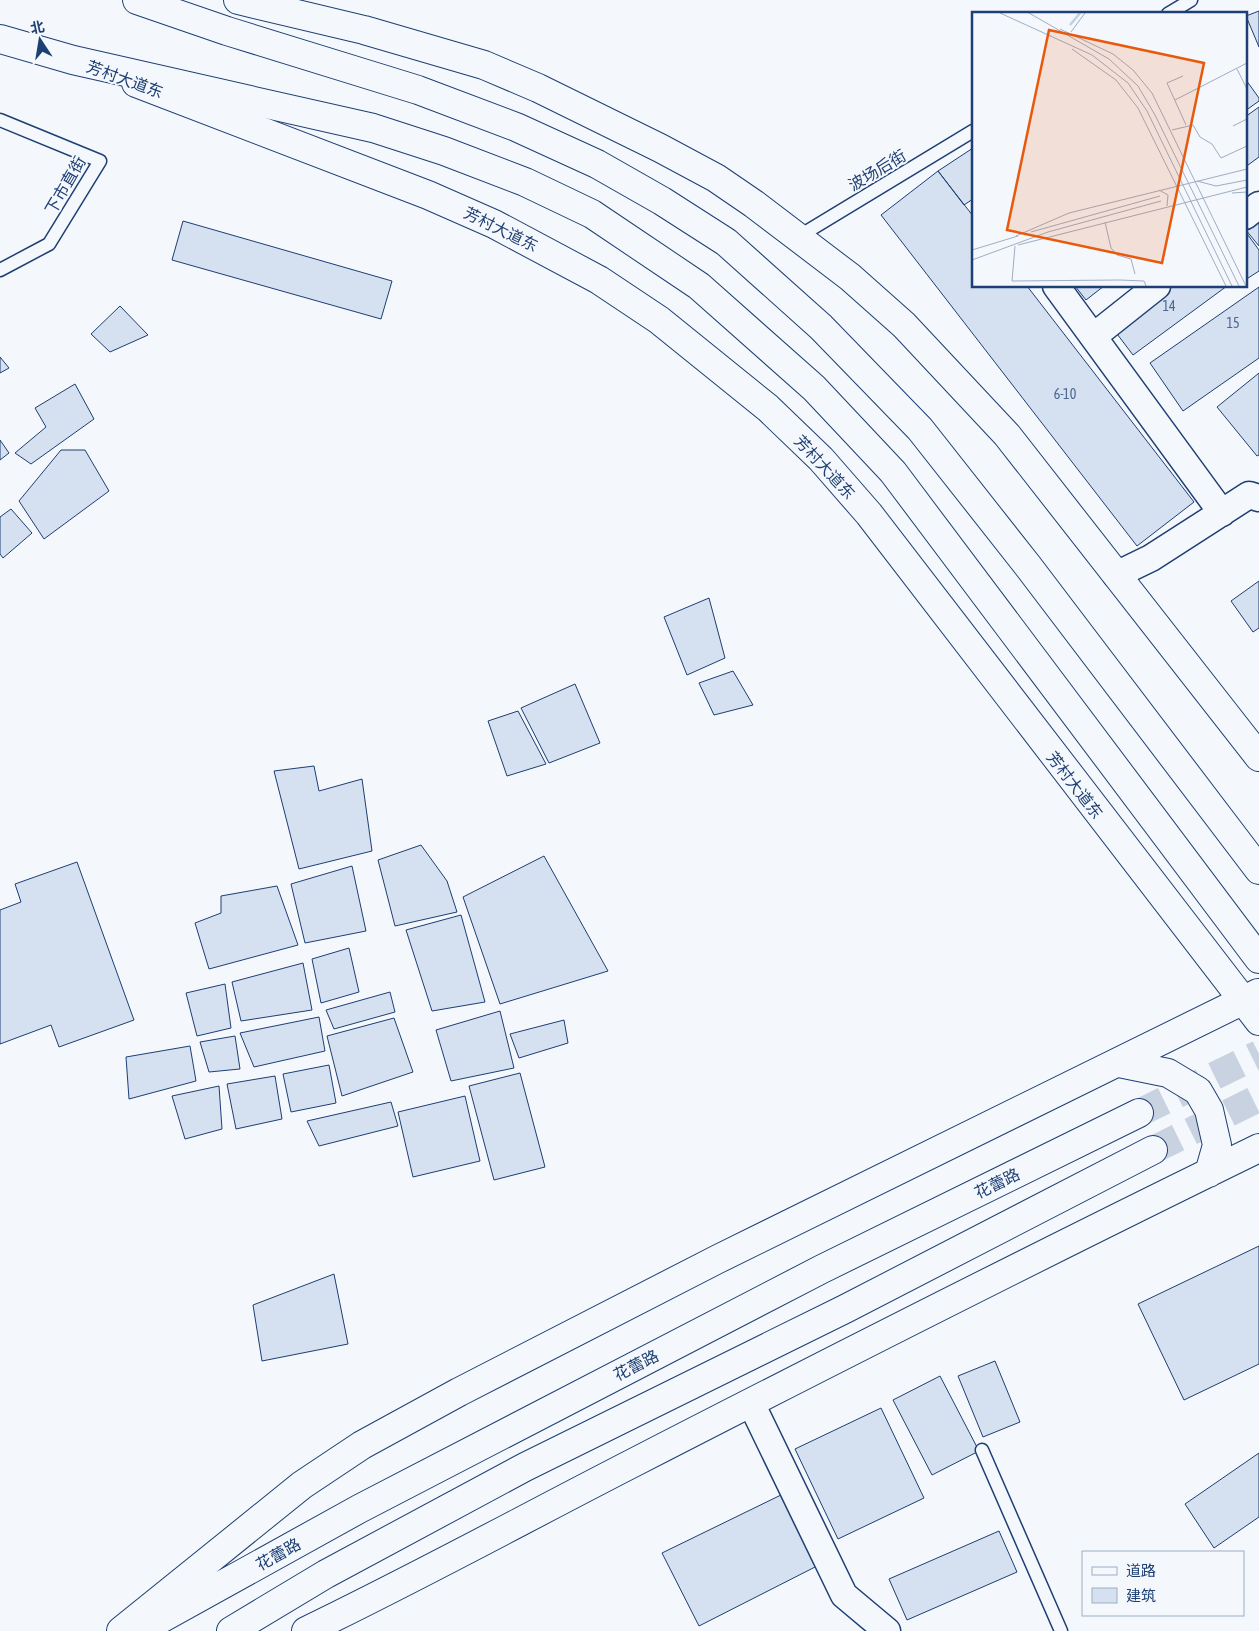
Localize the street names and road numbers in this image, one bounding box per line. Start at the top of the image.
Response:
street label: 芳村大道东 [84,57,166,101]
street label: 波场后街 [845,146,909,194]
street label: 下市直街 [41,153,89,217]
street label: 芳村大道东 [461,203,541,255]
street label: 芳村大道东 [791,432,859,502]
street label: 芳村大道东 [1043,748,1107,822]
street label: 花蕾路 [971,1164,1023,1202]
street label: 花蕾路 [611,1346,661,1384]
street label: 花蕾路 [253,1534,303,1574]

